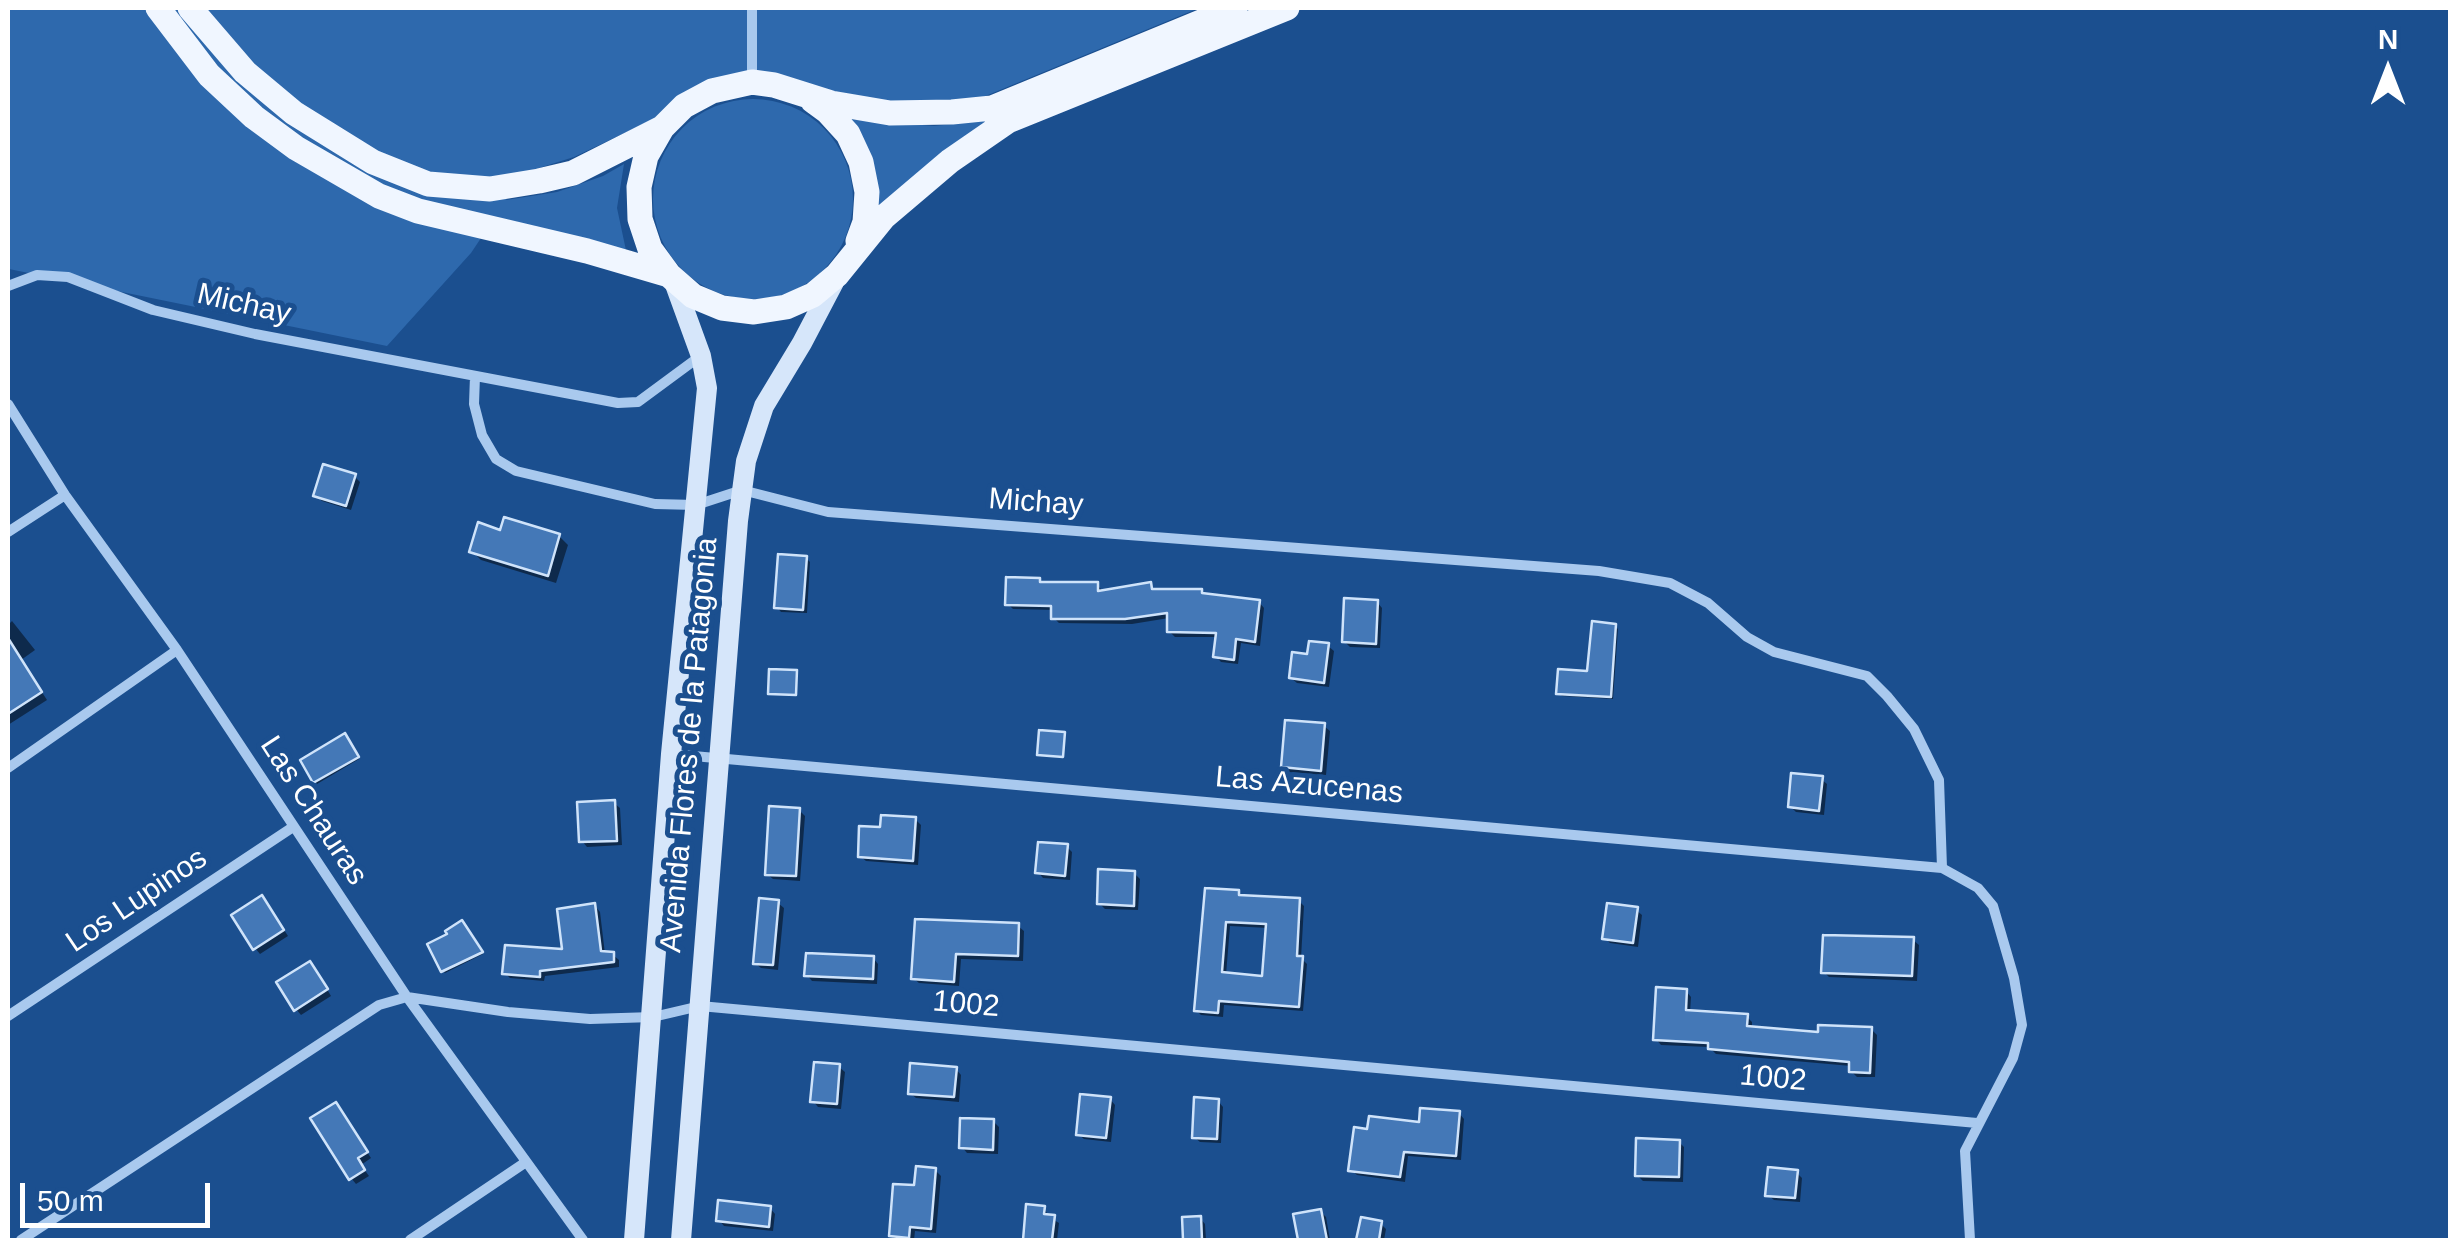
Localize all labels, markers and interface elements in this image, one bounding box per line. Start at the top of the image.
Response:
north arrow [2338,20,2438,120]
text: N [2378,24,2398,55]
street label: Michay [194,277,294,333]
street label: Michay [987,482,1085,524]
street label: Avenida Flores de la Patagonia [654,536,726,954]
street label: Las Chauras [252,730,374,892]
street label: Las Azucenas [1214,760,1404,812]
street label: Los Lupinos [60,841,214,961]
street label: 1002 [931,984,1001,1026]
street label: 1002 [1738,1058,1808,1100]
scale bar [25,1163,215,1225]
text: 50 m [37,1184,104,1217]

